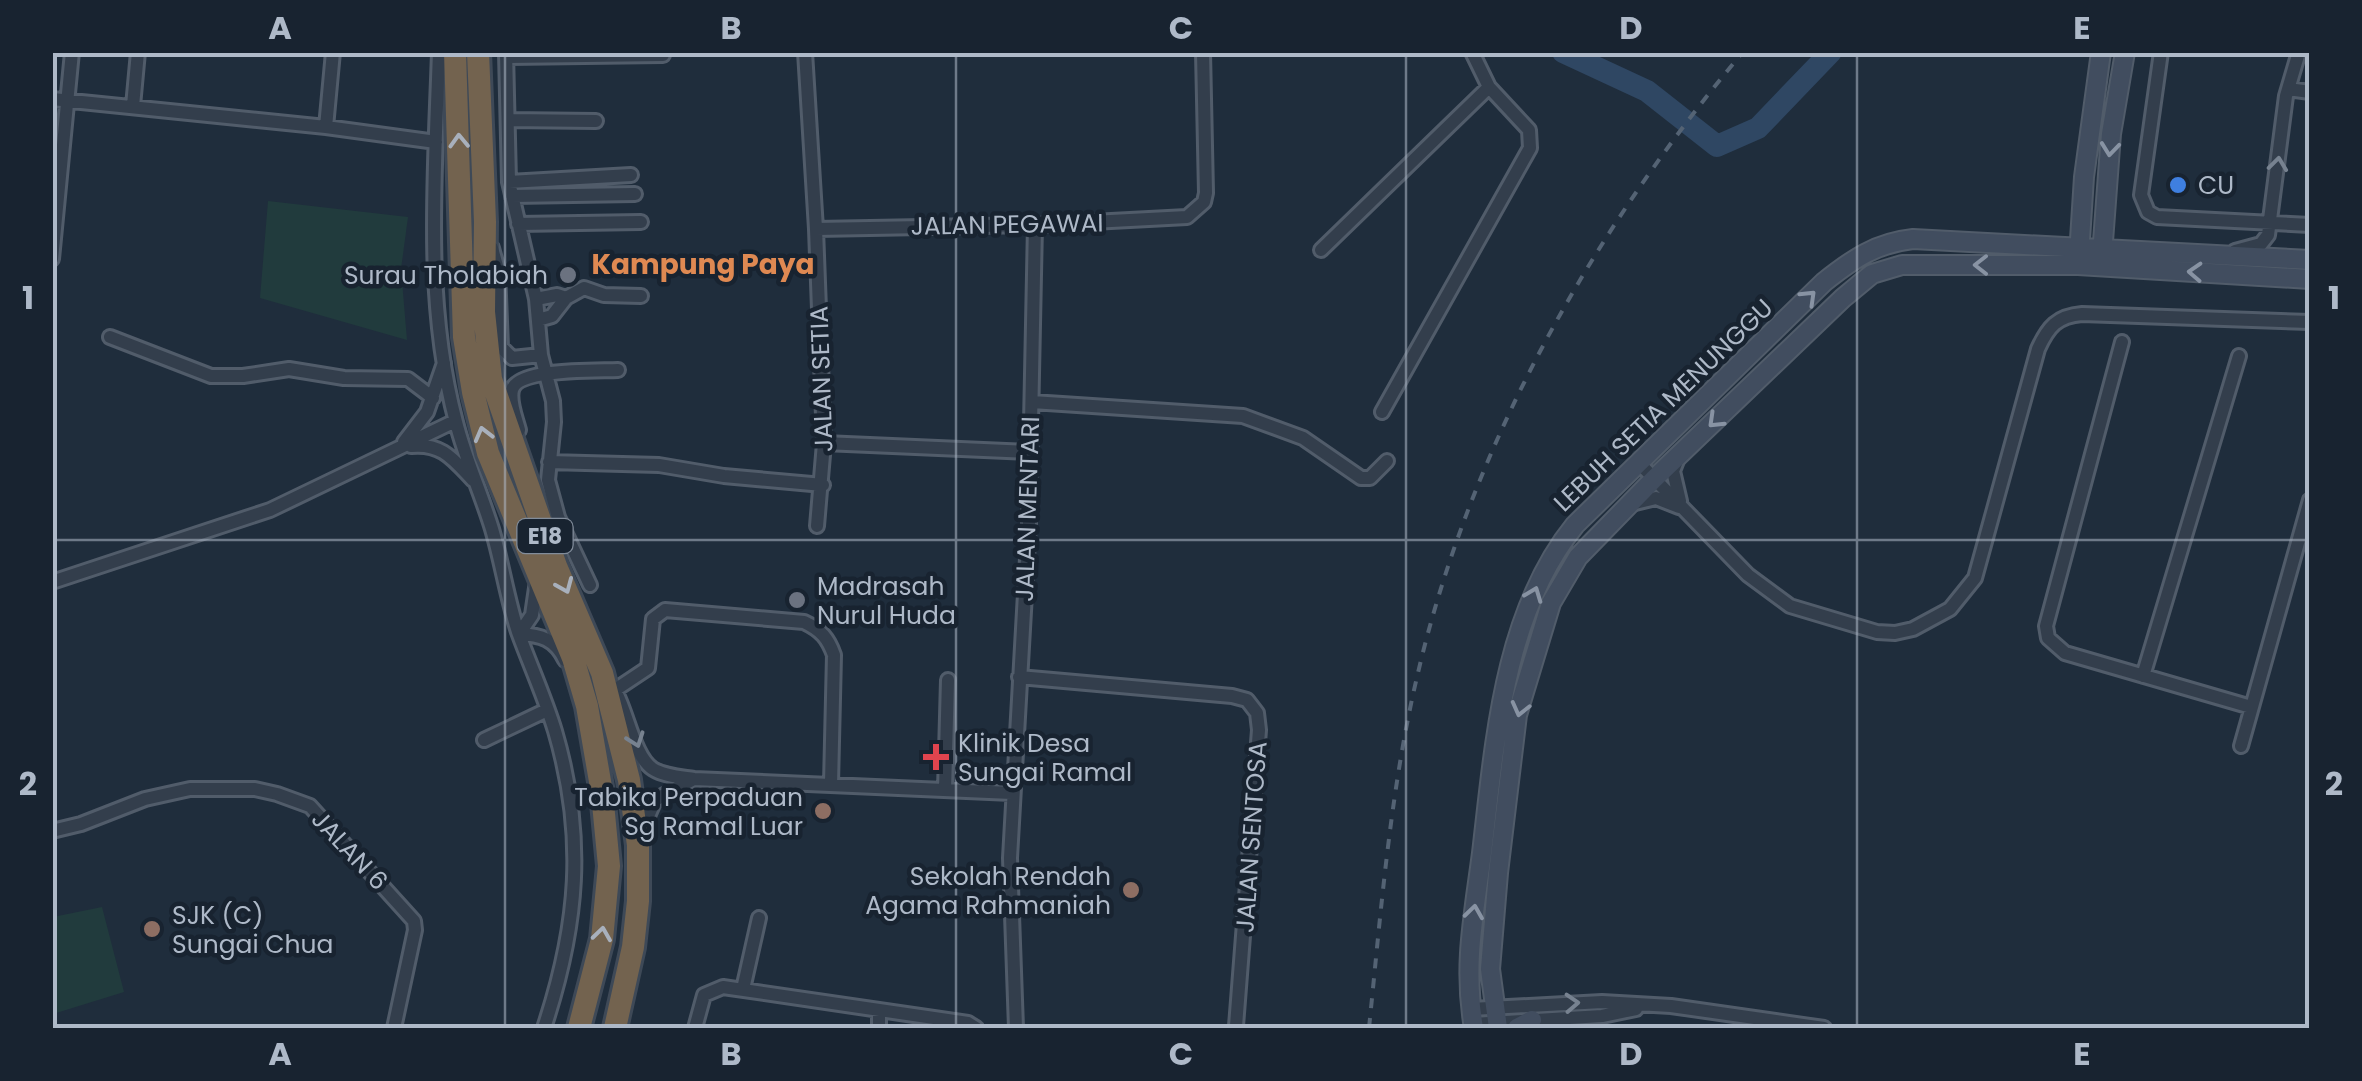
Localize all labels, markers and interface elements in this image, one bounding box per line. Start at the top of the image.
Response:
text: A [268,5,292,50]
text: B [720,5,742,50]
text: C [1169,5,1193,50]
text: D [1619,5,1643,50]
text: E [2073,5,2091,50]
one-way arrow [448,133,469,148]
one-way arrow [2100,141,2121,157]
one-way arrow [2267,155,2288,171]
place label: CU [2198,168,2234,203]
marker: CU [2167,174,2189,196]
street label: JALAN PEGAWAI [910,205,1104,244]
district label: Kampung Paya [591,245,815,284]
one-way arrow [1972,254,1988,276]
place label: Surau Tholabiah [344,258,548,293]
one-way arrow [2186,262,2202,283]
marker: Surau Tholabiah [557,264,579,286]
text: 1 [22,275,34,320]
text: 1 [2328,275,2340,320]
street label: LEBUH SETIA MENUNGGU [1546,291,1781,520]
one-way arrow [1797,291,1815,309]
street label: JALAN SETIA [801,305,842,453]
one-way arrow [1708,409,1726,427]
street label: JALAN MENTARI [1007,416,1048,602]
one-way arrow [473,426,494,443]
road number: E18 [518,519,572,553]
place label: Madrasah Nurul Huda [817,569,956,633]
one-way arrow [553,576,573,594]
one-way arrow [1522,586,1542,604]
marker: Madrasah Nurul Huda [786,589,808,611]
one-way arrow [1511,700,1532,717]
place label: Klinik Desa Sungai Ramal [958,726,1132,790]
one-way arrow [625,731,645,748]
street label: JALAN SENTOSA [1227,740,1276,934]
marker: Klinik Desa Sungai Ramal [923,744,949,770]
text: 2 [19,761,37,806]
text: 2 [2325,761,2343,806]
place label: Tabika Perpaduan Sg Ramal Luar [574,780,803,844]
marker: Tabika Perpaduan Sg Ramal Luar [812,800,834,822]
street label: JALAN 6 [303,803,396,898]
place label: Sekolah Rendah Agama Rahmaniah [865,859,1111,923]
marker: Sekolah Rendah Agama Rahmaniah [1120,879,1142,901]
place label: SJK (C) Sungai Chua [172,898,334,962]
one-way arrow [1463,904,1484,920]
marker: SJK (C) Sungai Chua [141,918,163,940]
one-way arrow [591,926,612,942]
one-way arrow [1564,993,1580,1014]
text: A [268,1031,292,1076]
text: B [720,1031,742,1076]
text: C [1169,1031,1193,1076]
text: D [1619,1031,1643,1076]
text: E [2073,1031,2091,1076]

